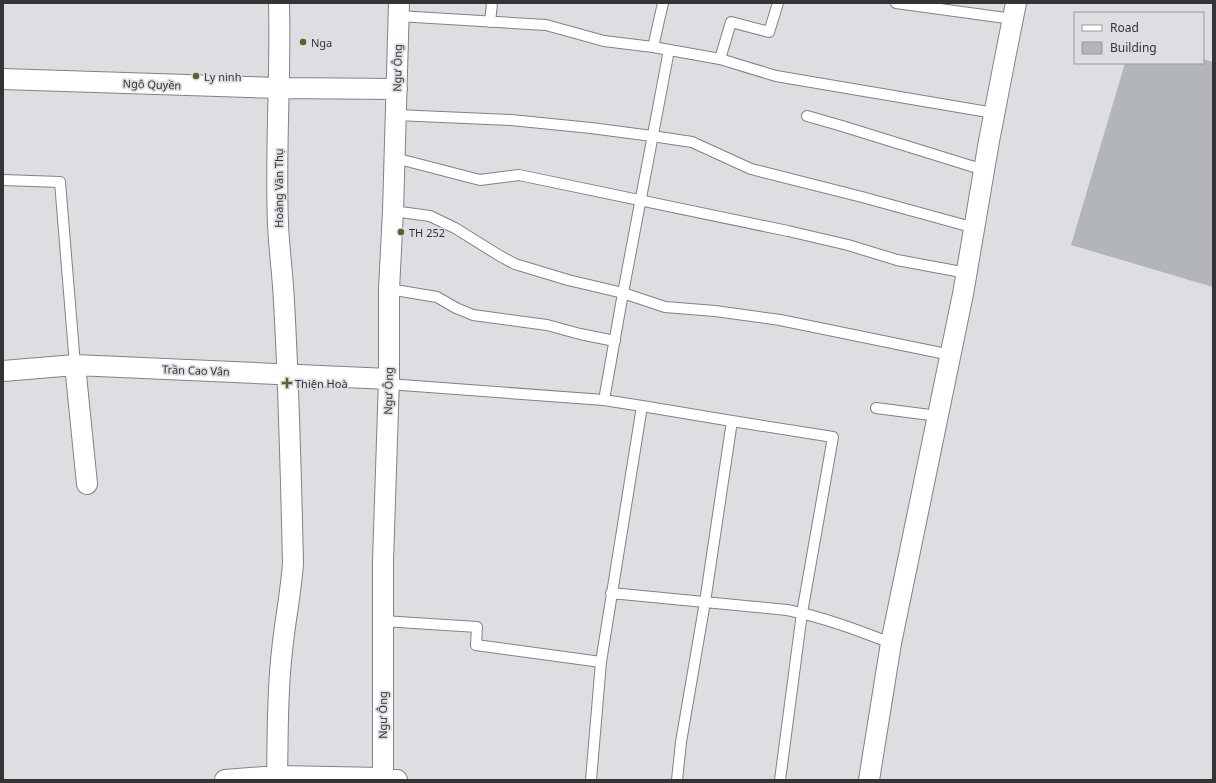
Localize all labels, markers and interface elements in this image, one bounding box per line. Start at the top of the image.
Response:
legend [1074,12,1204,64]
text: Road [1110,19,1139,36]
place label: Nga [311,35,332,50]
marker: Nga [298,37,308,47]
text: Building [1110,39,1157,56]
street label: Ngư Ông [389,44,405,92]
place label: Ly ninh [204,69,241,84]
marker: Ly ninh [191,71,201,81]
street label: Ngô Quyền [122,75,182,93]
street label: Hoàng Văn Thụ [271,148,286,228]
place label: TH 252 [409,225,445,240]
marker: TH 252 [396,227,406,237]
street label: Trần Cao Vân [162,361,230,379]
street label: Ngư Ông [380,367,396,415]
place label: Thiện Hoà [295,376,348,391]
marker: Thiện Hoà [282,378,292,388]
street label: Ngư Ông [375,691,390,739]

